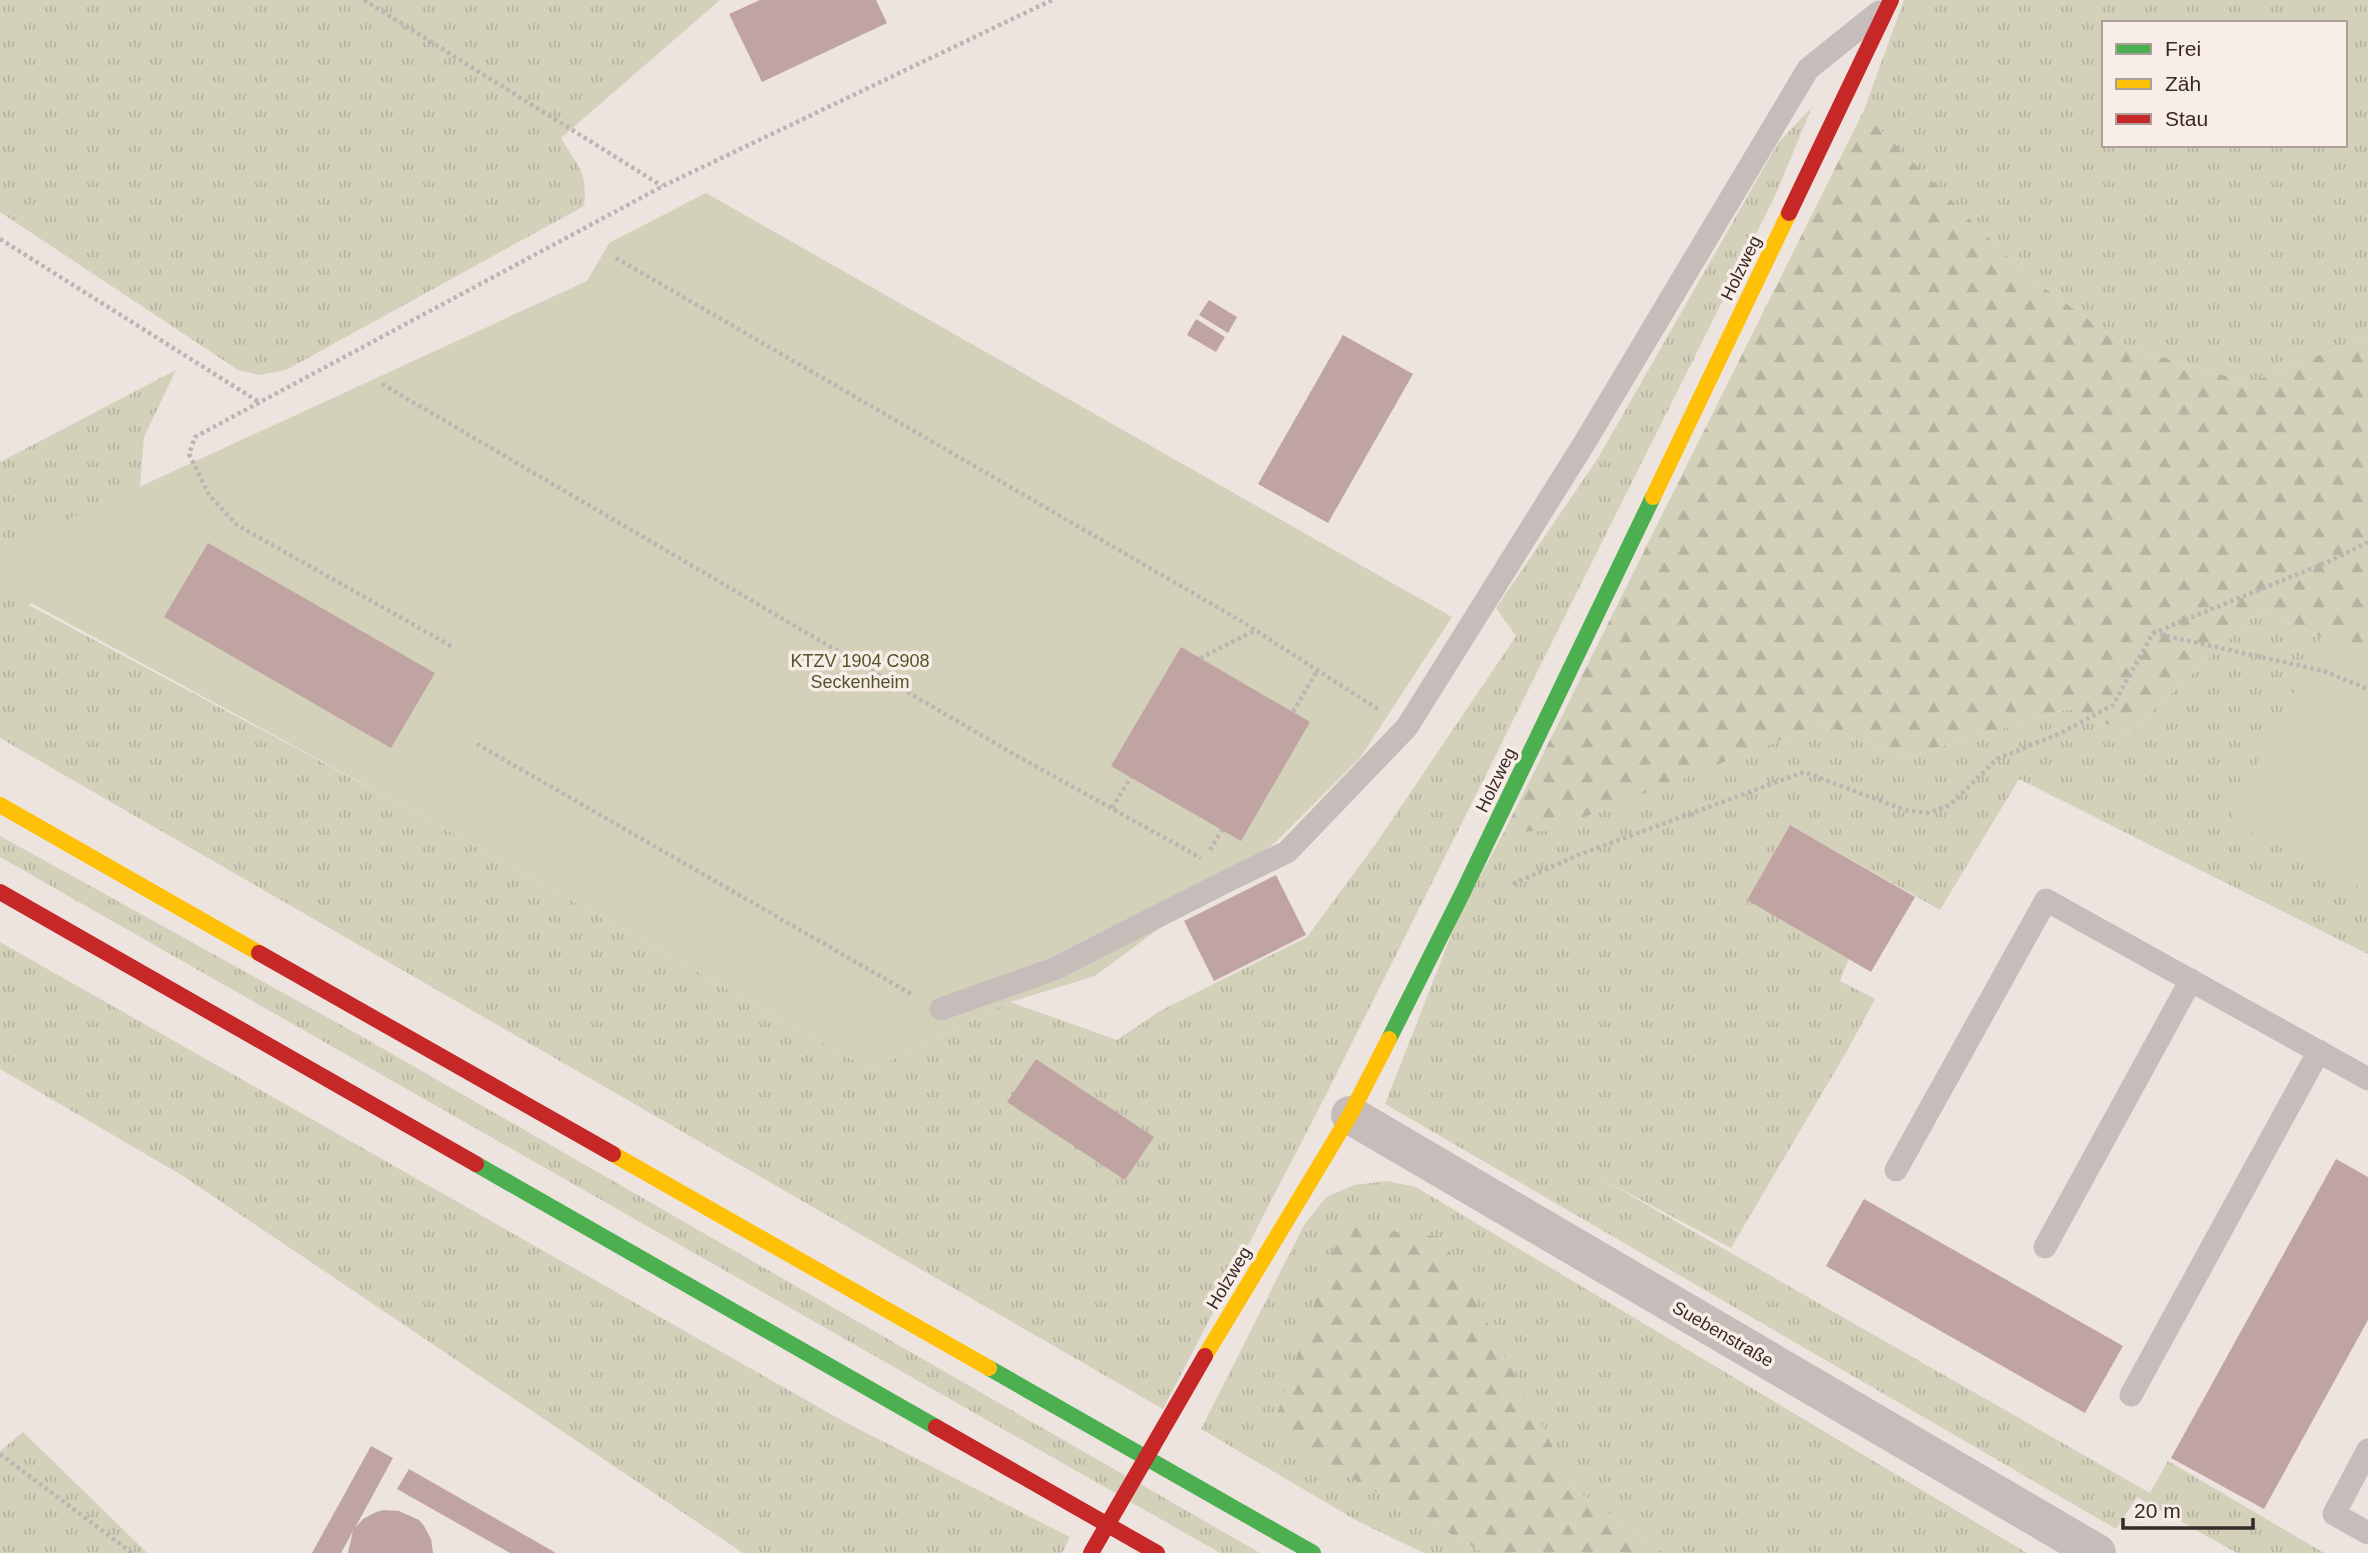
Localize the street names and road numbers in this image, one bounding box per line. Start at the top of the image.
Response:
street label: Holzweg [1717,233,1765,303]
street label: Holzweg [1472,745,1520,815]
street label: Holzweg [1203,1243,1255,1313]
street label: Suebenstraße [1669,1297,1777,1371]

